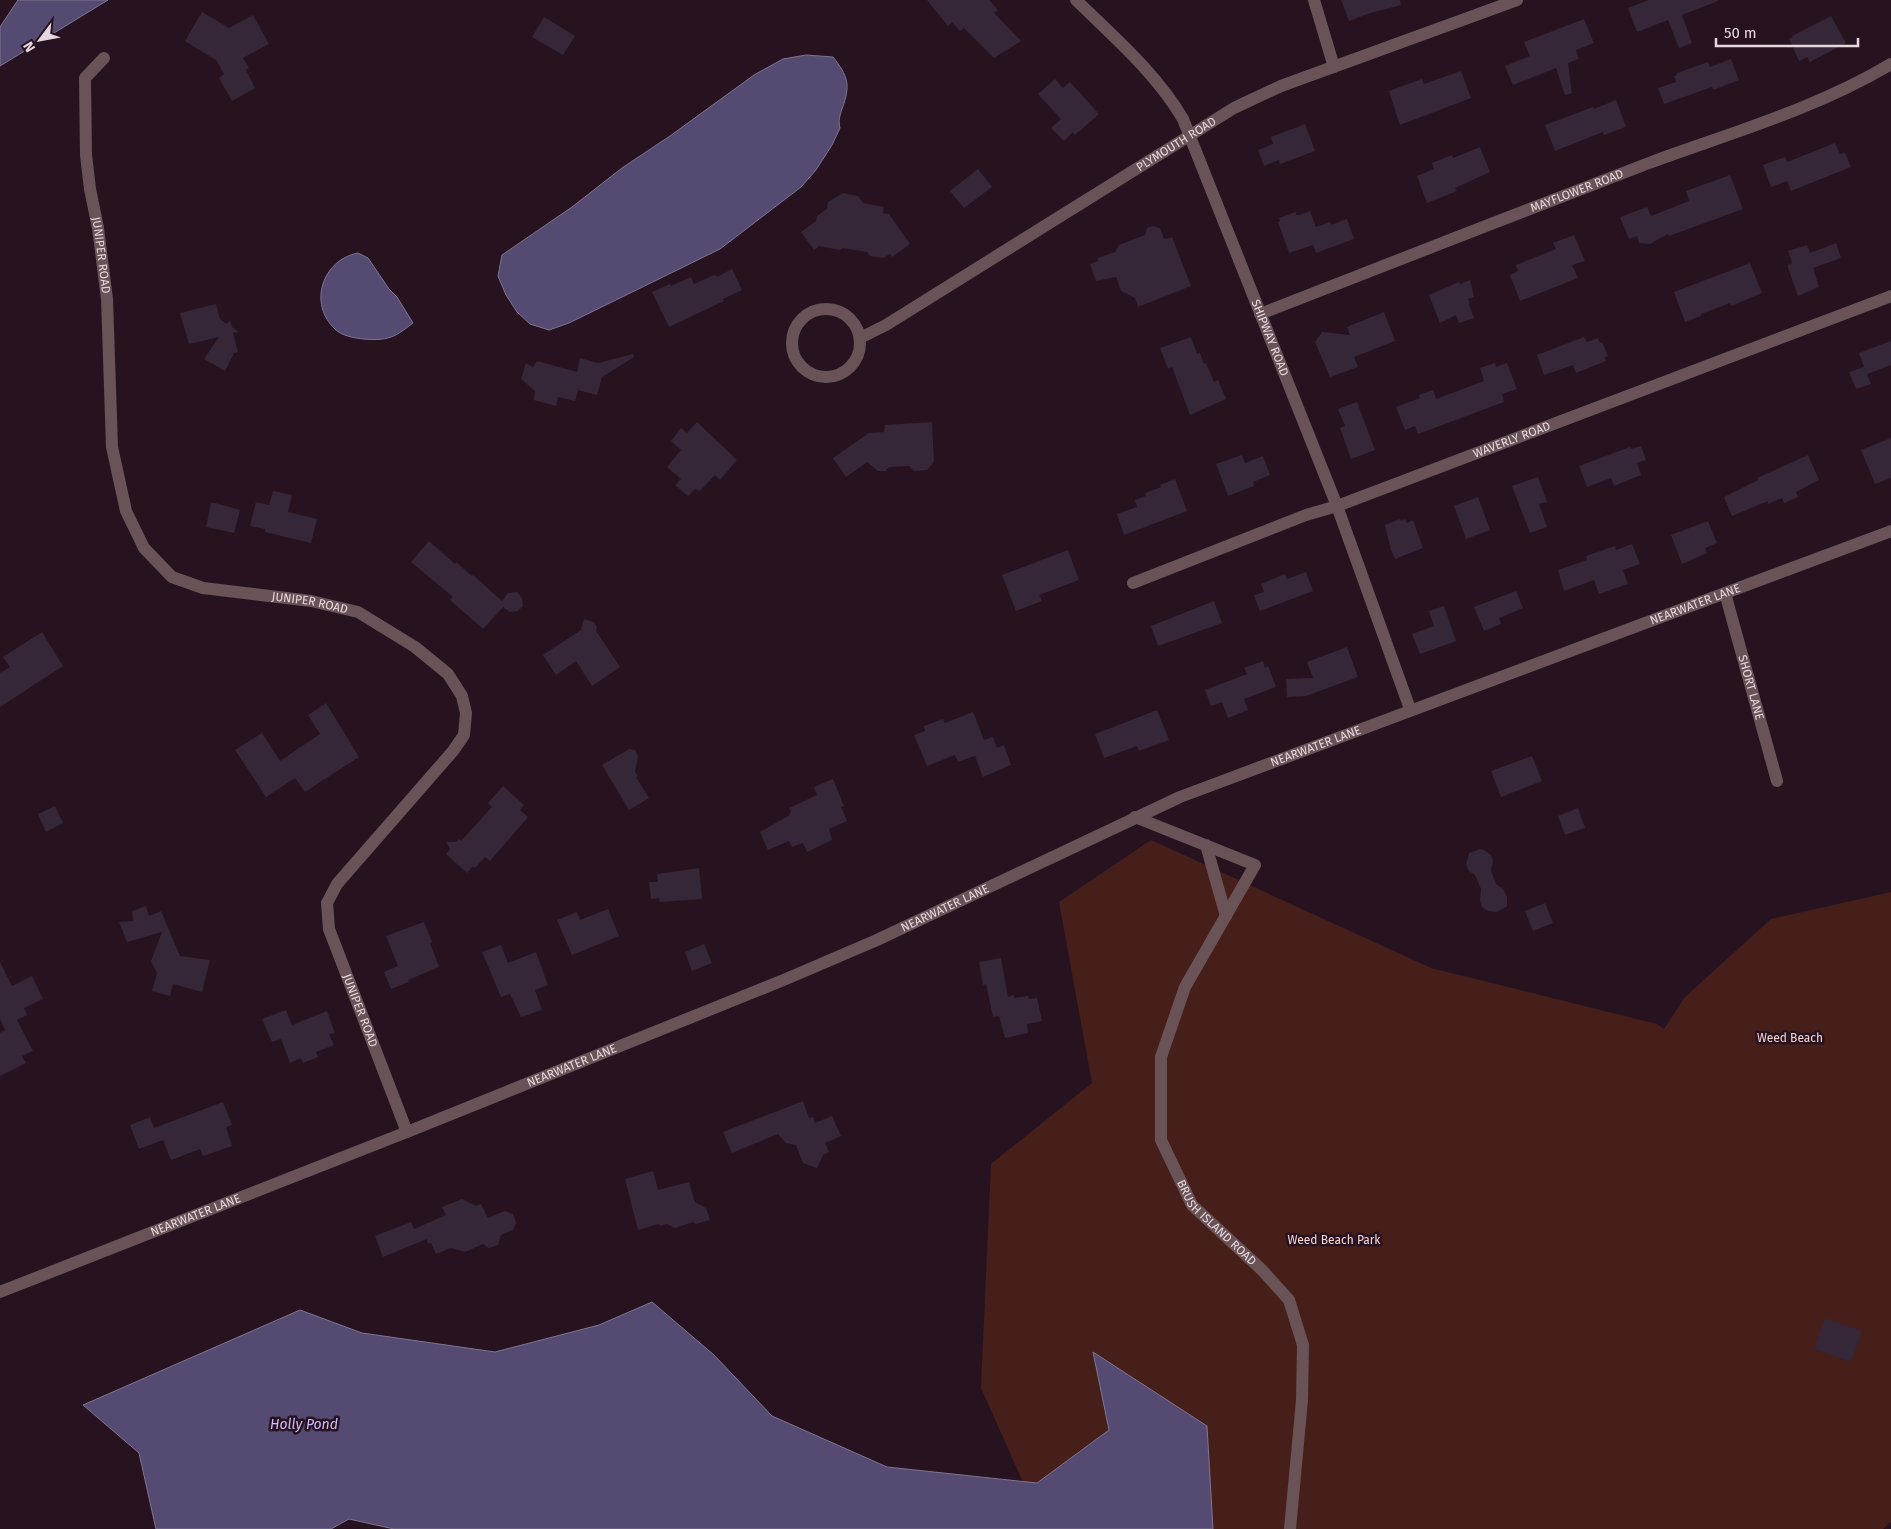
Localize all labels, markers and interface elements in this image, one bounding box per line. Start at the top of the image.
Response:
north arrow [15,15,65,65]
scale bar [1716,15,1858,47]
text: 50 m [1724,24,1757,42]
text: N [20,38,39,55]
street label: PLYMOUTH ROAD [1134,114,1219,174]
street label: MAYFLOWER ROAD [1528,166,1626,215]
street label: JUNIPER ROAD [89,216,113,295]
street label: SHIPWAY ROAD [1249,297,1292,378]
street label: WAVERLY ROAD [1471,419,1553,461]
street label: NEARWATER LANE [1648,581,1742,628]
street label: JUNIPER ROAD [271,589,350,616]
street label: SHORT LANE [1735,653,1767,722]
street label: NEARWATER LANE [1269,723,1363,770]
street label: NEARWATER LANE [899,881,991,935]
street label: JUNIPER ROAD [340,972,381,1049]
park label: Weed Beach [1757,1031,1823,1045]
street label: NEARWATER LANE [525,1041,619,1090]
street label: BRUSH ISLAND ROAD [1174,1178,1259,1268]
street label: NEARWATER LANE [148,1191,242,1239]
park label: Weed Beach Park [1287,1233,1381,1247]
water label: Holly Pond [270,1416,338,1433]

